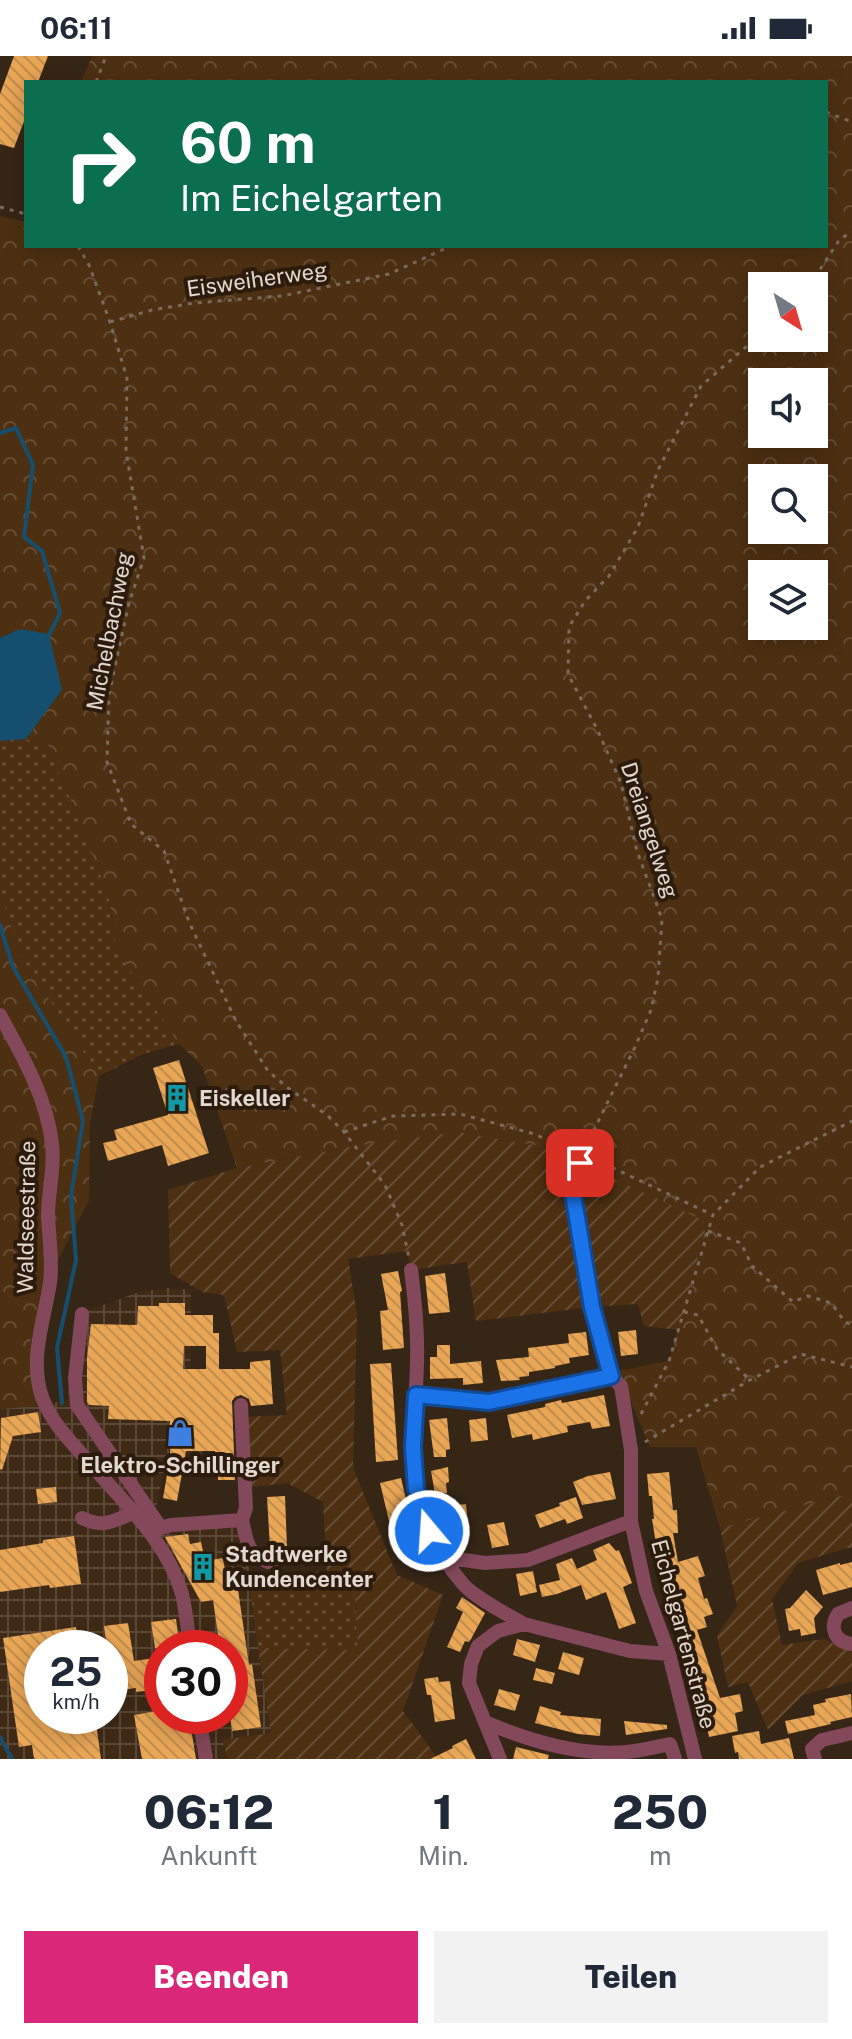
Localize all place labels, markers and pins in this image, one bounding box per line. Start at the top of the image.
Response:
building icon: Eiskeller [162,1083,192,1113]
place label: Eiskeller [199,1085,290,1111]
pin [546,1129,614,1197]
shop icon: Elektro-Schillinger [165,1418,195,1448]
place label: Elektro-Schillinger [80,1452,280,1478]
place label: Stadtwerke Kundencenter [225,1541,373,1592]
building icon: Stadtwerke Kundencenter [188,1552,218,1582]

